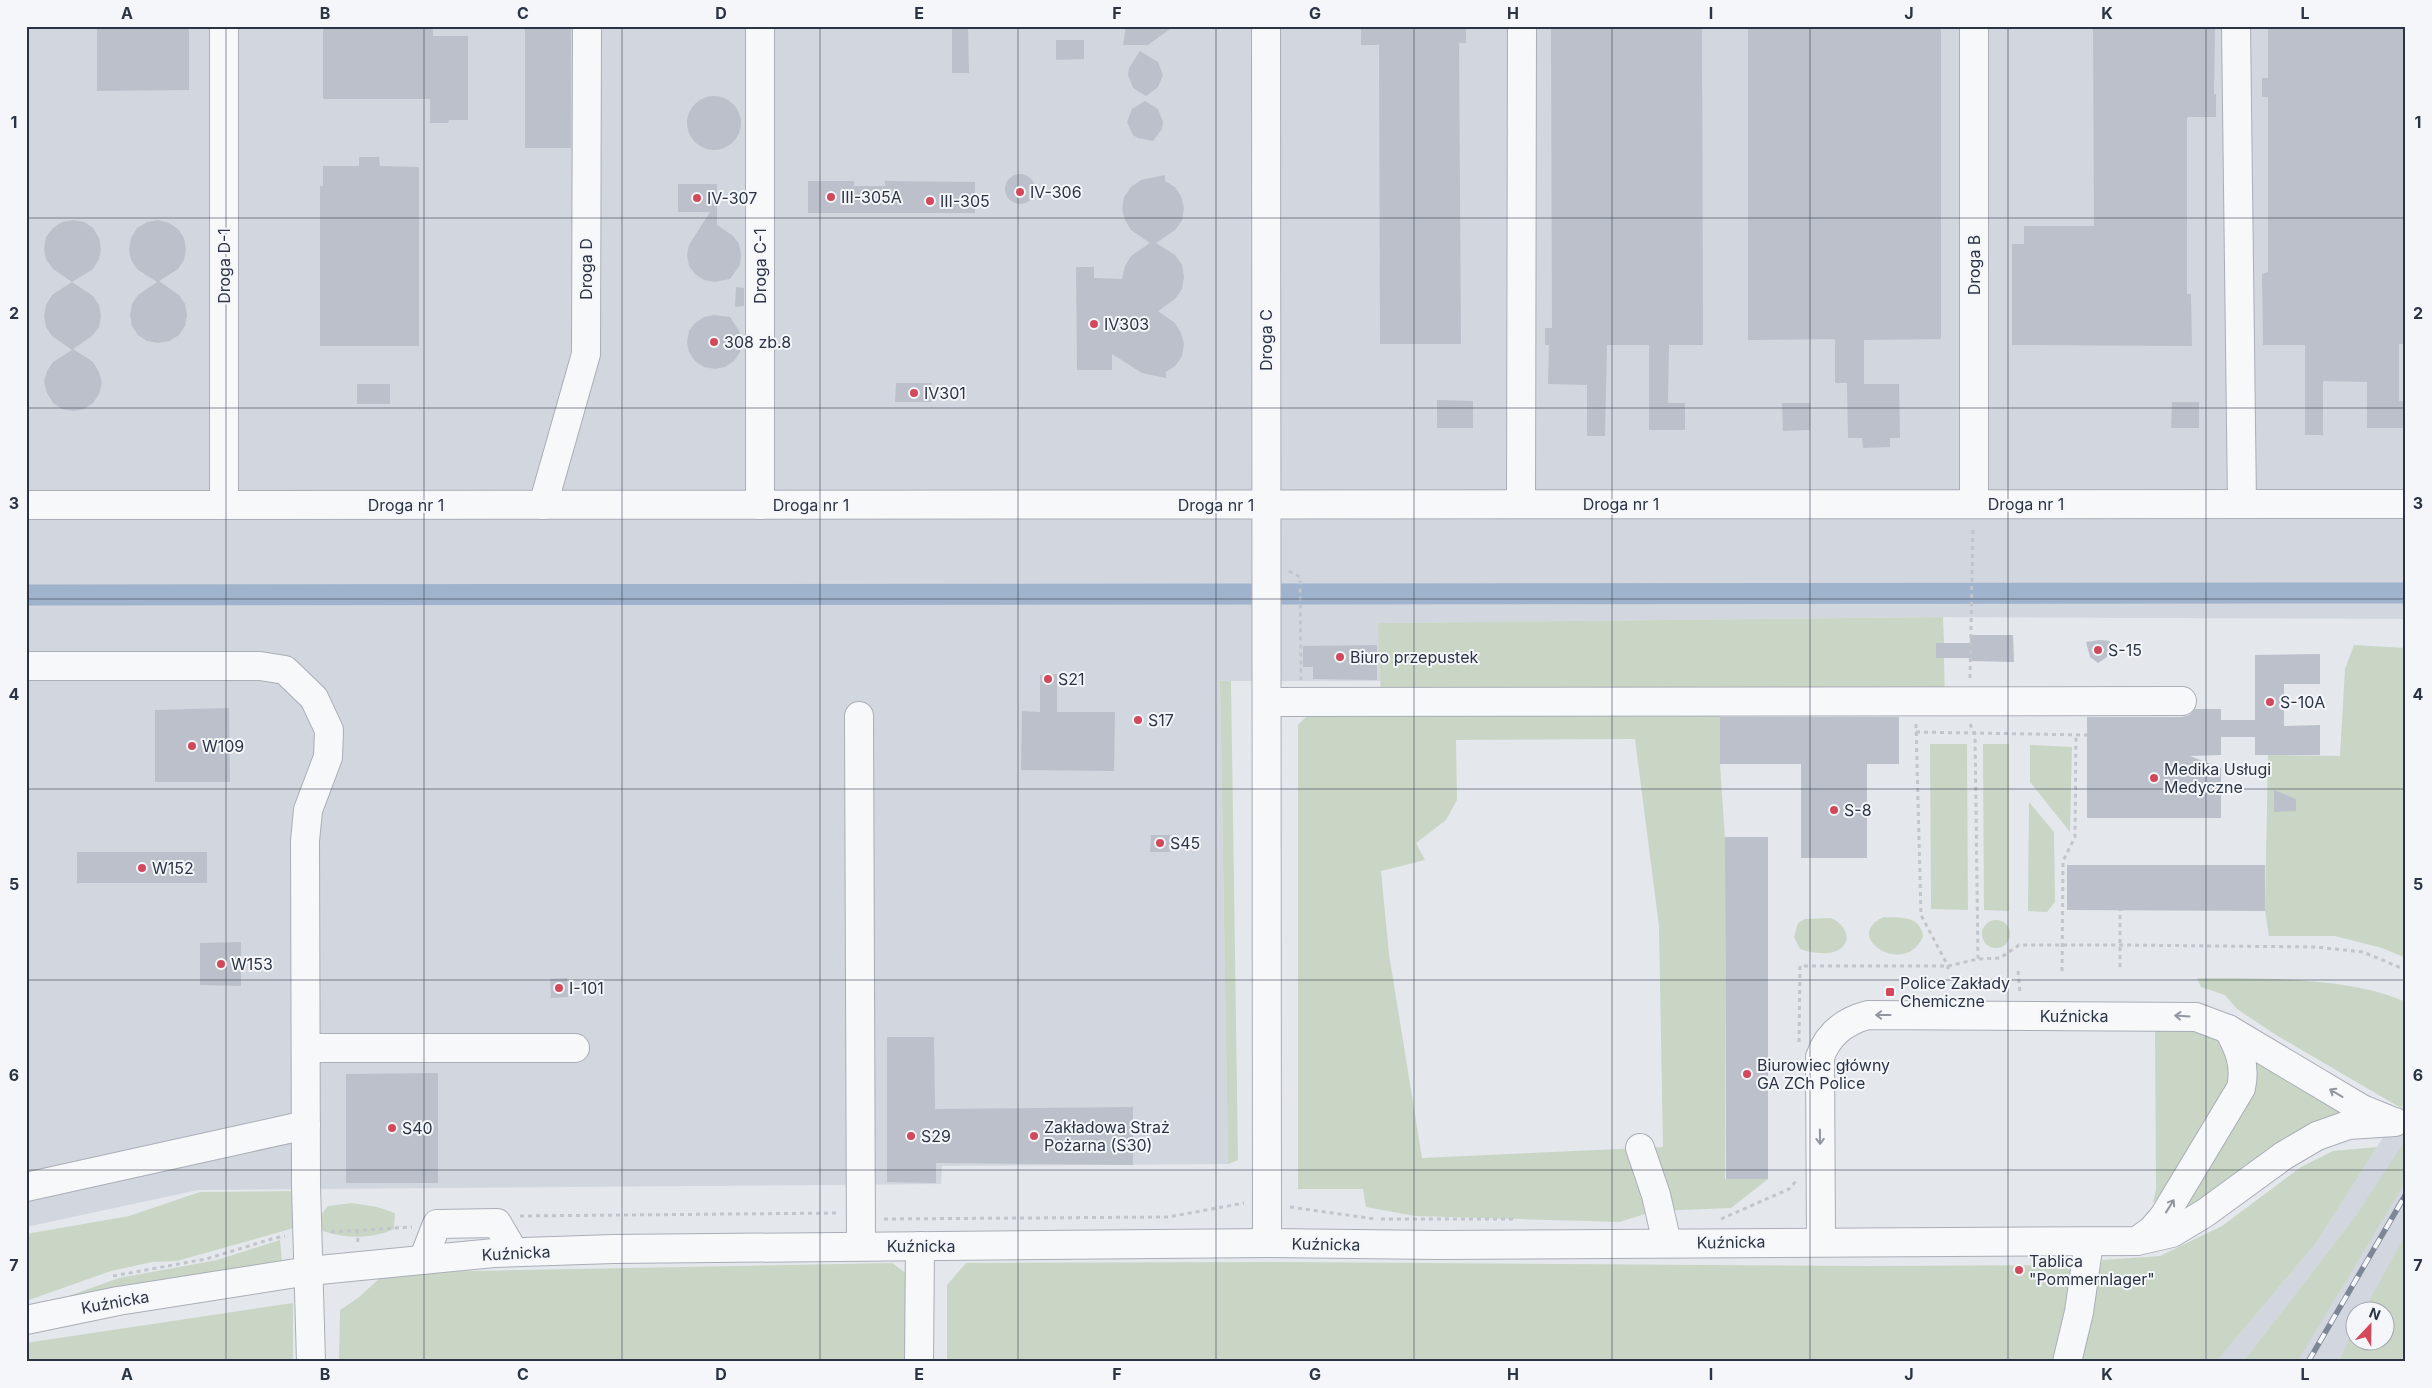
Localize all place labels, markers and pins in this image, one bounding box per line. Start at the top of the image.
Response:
place label: IV-306 [1030,182,1082,202]
marker: IV-306 [1014,186,1026,198]
place label: III-305A [841,187,902,207]
place label: IV-307 [707,188,757,208]
marker: III-305A [825,191,837,203]
place label: III-305 [940,191,990,211]
marker: IV-307 [691,192,703,204]
marker: III-305 [924,195,936,207]
place label: IV303 [1104,314,1149,334]
marker: IV303 [1088,318,1100,330]
place label: 308 zb.8 [724,332,791,352]
marker: 308 zb.8 [708,336,720,348]
place label: IV301 [924,383,966,403]
marker: IV301 [908,387,920,399]
place label: S-15 [2108,640,2142,660]
marker: S-15 [2092,644,2104,656]
place label: Biuro przepustek [1350,647,1479,667]
marker: Biuro przepustek [1334,651,1346,663]
place label: S21 [1058,669,1085,689]
marker: S21 [1042,673,1054,685]
place label: S-10A [2280,692,2325,712]
marker: S-10A [2264,696,2276,708]
place label: S17 [1148,710,1174,730]
marker: S17 [1132,714,1144,726]
place label: W109 [202,736,244,756]
marker: W109 [186,740,198,752]
place label: Medika Usługi Medyczne [2164,759,2271,797]
marker: Medika Usługi Medyczne [2148,772,2160,784]
place label: S-8 [1844,800,1872,820]
marker: S-8 [1828,804,1840,816]
place label: S45 [1170,833,1200,853]
marker: S45 [1154,837,1166,849]
place label: W152 [152,858,194,878]
marker: W152 [136,862,148,874]
place label: W153 [231,954,273,974]
marker: W153 [215,958,227,970]
place label: Police Zakłady Chemiczne [1900,973,2010,1011]
place label: I-101 [569,978,604,998]
marker: I-101 [553,982,565,994]
marker: Police Zakłady Chemiczne [1884,986,1896,998]
place label: Biurowiec główny GA ZCh Police [1757,1055,1890,1093]
marker: Biurowiec główny GA ZCh Police [1741,1068,1753,1080]
place label: Zakładowa Straż Pożarna (S30) [1044,1117,1170,1155]
place label: S40 [402,1118,433,1138]
marker: S40 [386,1122,398,1134]
place label: S29 [921,1126,951,1146]
marker: S29 [905,1130,917,1142]
marker: Zakładowa Straż Pożarna (S30) [1028,1130,1040,1142]
place label: Tablica "Pommernlager" [2029,1251,2155,1289]
marker: Tablica "Pommernlager" [2013,1264,2025,1276]

